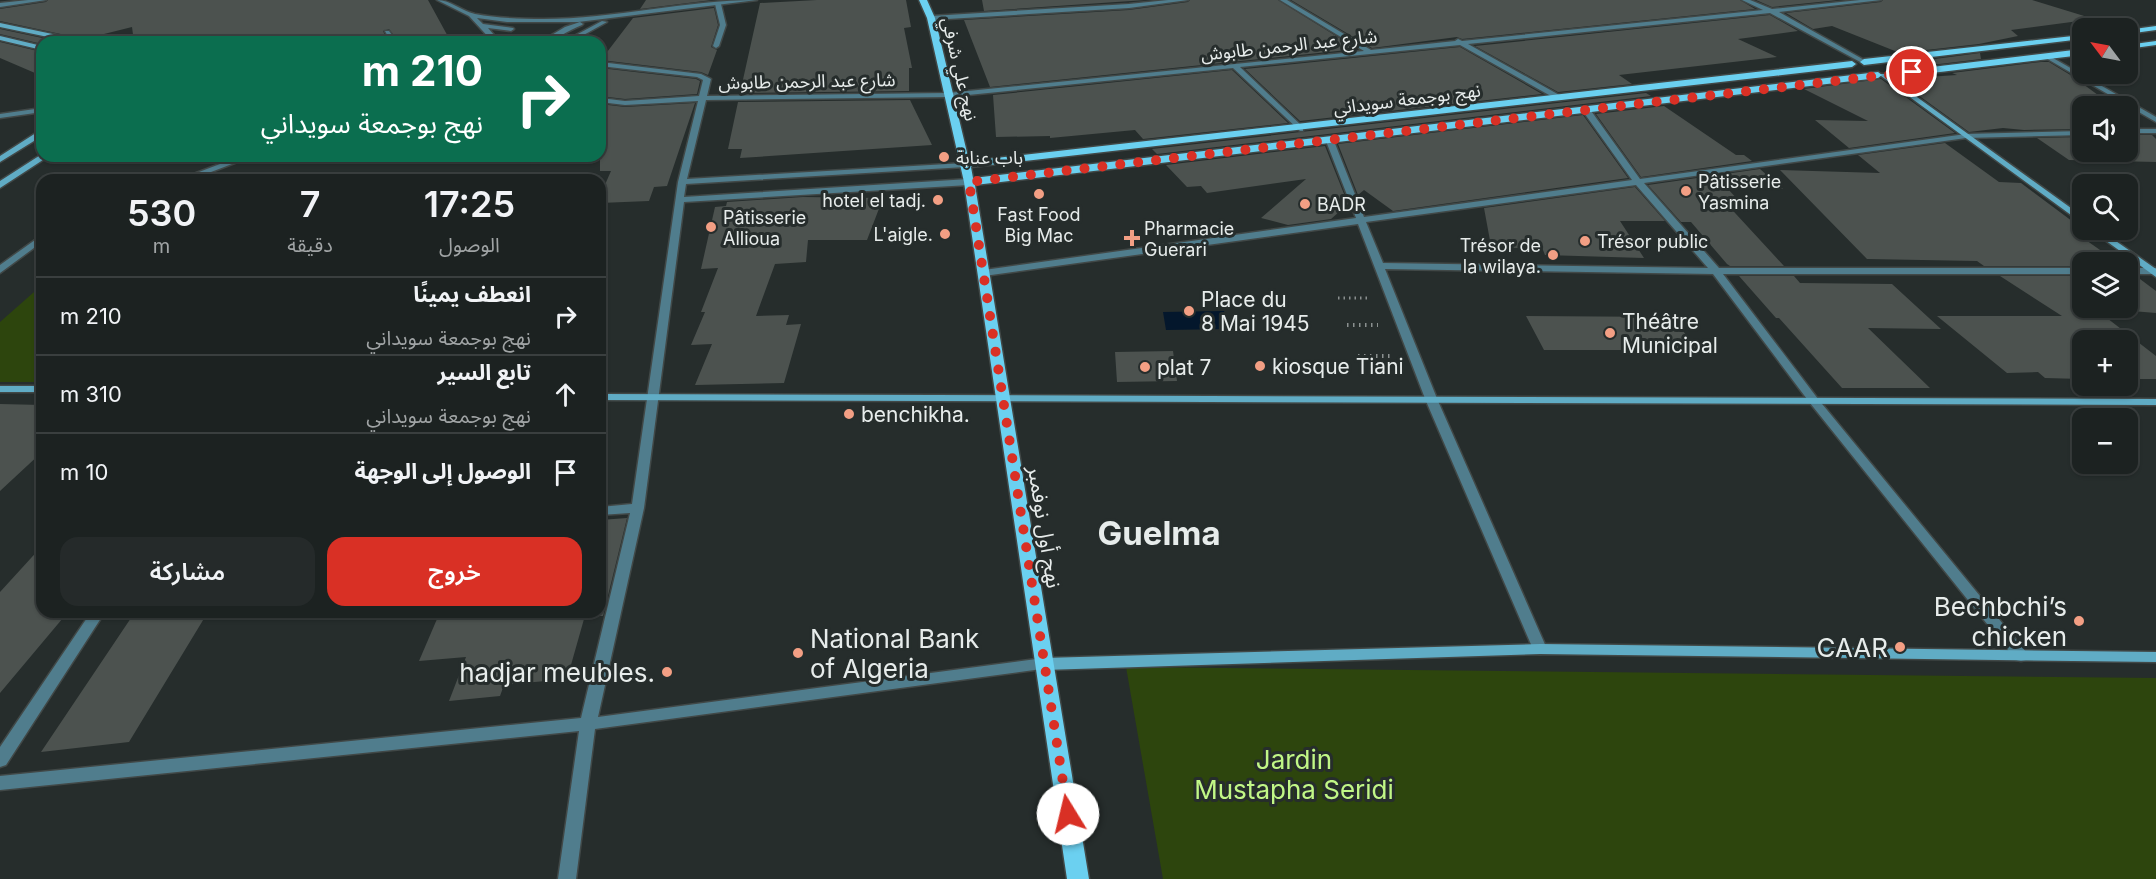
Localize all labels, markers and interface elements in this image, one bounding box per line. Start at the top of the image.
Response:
street label: نهج علي شرفي [935,15,982,123]
north arrow [2072,18,2138,84]
map controls [2072,18,2138,474]
street label: شارع عبد الرحمن طابوش [1200,25,1379,69]
text: 210 m [362,45,483,96]
pin [1886,46,1937,97]
icon: arrive [1895,55,1928,88]
icon: right [504,60,582,138]
street label: شارع عبد الرحمن طابوش [718,69,896,97]
street label: نهج بوجمعة سويداني [1332,80,1482,122]
button: sound [2072,96,2138,162]
text: نهج بوجمعة سويداني [261,107,483,140]
place label: باب عنابة [956,147,1023,168]
marker: باب عنابة [937,150,951,164]
place label: Pâtisserie Yasmina [1698,171,1781,213]
button: search [2072,174,2138,240]
text: 7 [300,182,320,226]
text: 17:25 [424,182,515,226]
marker: Pâtisserie Yasmina [1679,184,1693,198]
marker: Fast Food Big Mac [1032,187,1046,201]
place label: hotel el tadj. [822,190,926,211]
text: 530 [127,191,196,235]
marker: hotel el tadj. [931,193,945,207]
place label: BADR [1317,194,1366,215]
marker: BADR [1298,197,1312,211]
place label: Fast Food Big Mac [997,204,1081,246]
place label: Pâtisserie Allioua [723,207,806,249]
place label: Pharmacie Guerari [1144,218,1234,260]
marker: Pâtisserie Allioua [704,220,718,234]
place label: L'aigle. [874,224,933,245]
marker: L'aigle. [938,227,952,241]
marker: Pharmacie Guerari [1125,231,1139,245]
place label: Trésor public [1597,231,1708,252]
text: دقيقة [287,233,333,257]
text: الوصول [439,233,500,257]
text: m [153,234,170,258]
marker: Trésor public [1578,234,1592,248]
place label: Trésor de la wilaya. [1460,235,1541,277]
marker: Trésor de la wilaya. [1546,248,1560,262]
button: layers [2072,252,2138,318]
text: انعطف يمينًا [413,281,531,307]
place label: Place du 8 Mai 1945 [1201,287,1310,336]
icon: right [549,300,582,333]
text: 210 m [60,303,122,329]
marker: Place du 8 Mai 1945 [1182,304,1196,318]
place label: Théâtre Municipal [1622,309,1718,358]
text: نهج بوجمعة سويداني [366,326,531,350]
marker: Théâtre Municipal [1603,326,1617,340]
button: + [2072,330,2138,396]
place label: kiosque Tiani [1272,354,1404,379]
place label: plat 7 [1157,355,1211,380]
text: تابع السير [438,359,531,385]
marker: kiosque Tiani [1253,359,1267,373]
marker: plat 7 [1138,360,1152,374]
icon: ahead [549,378,582,411]
text: 310 m [60,381,122,407]
place label: benchikha. [861,402,970,427]
text: نهج بوجمعة سويداني [366,404,531,428]
marker: benchikha. [842,407,856,421]
button: − [2072,408,2138,474]
icon: arrive [549,456,582,489]
text: الوصول إلى الوجهة [354,458,531,484]
text: 10 m [60,459,108,485]
street label: نهج أول نوفمبر [1020,463,1067,590]
district label: Guelma [1097,513,1221,553]
button: مشاركة [60,537,315,606]
button: خروج [327,537,582,606]
place label: Bechbchi’s chicken [1934,591,2067,652]
marker: Bechbchi’s chicken [2072,614,2086,628]
place label: National Bank of Algeria [810,623,979,684]
place label: CAAR [1817,632,1888,663]
marker: CAAR [1893,640,1907,654]
marker: National Bank of Algeria [791,646,805,660]
place label: hadjar meubles. [459,657,655,688]
marker: hadjar meubles. [660,665,674,679]
park label: Jardin Mustapha Seridi [1194,744,1394,805]
position arrow [1036,782,1100,846]

